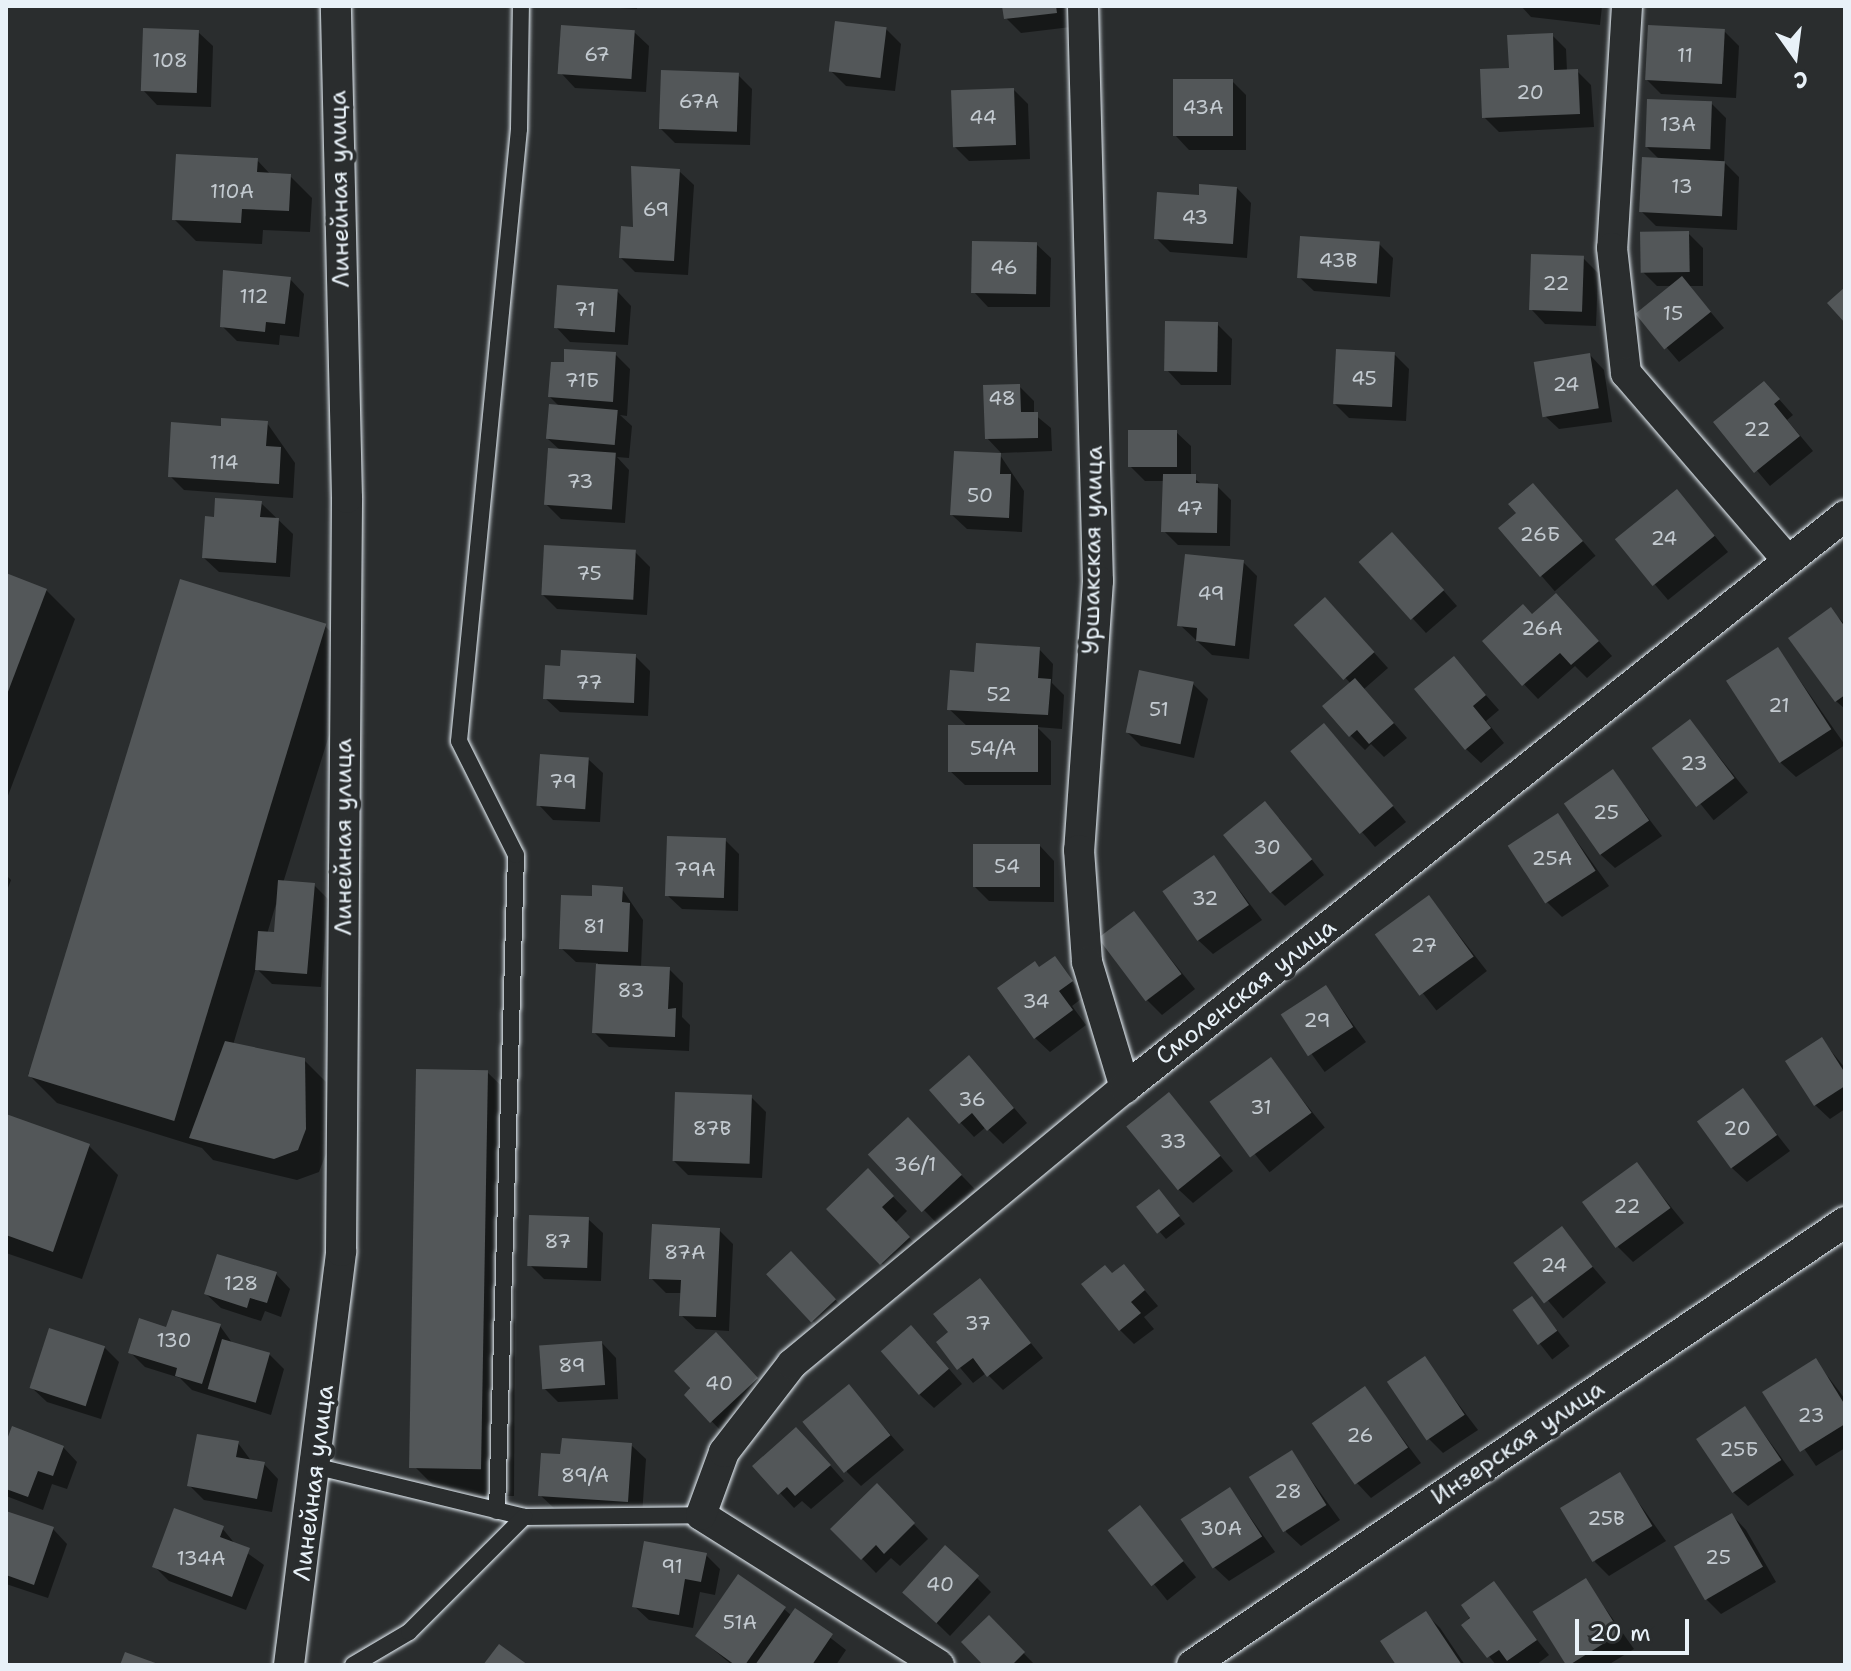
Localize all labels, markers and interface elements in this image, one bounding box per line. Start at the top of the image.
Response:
north arrow [1755,16,1835,96]
house number: 67 [584,42,610,66]
house number: 11 [1677,43,1693,67]
house number: 108 [152,48,188,72]
text: С [1791,64,1811,95]
house number: 20 [1516,80,1544,104]
house number: 67А [679,89,719,113]
street label: Линейная улица [324,90,356,288]
house number: 43А [1182,95,1224,119]
house number: 44 [969,105,997,129]
house number: 13А [1660,112,1696,136]
house number: 13 [1671,174,1693,198]
house number: 110А [210,179,254,203]
house number: 69 [643,197,669,221]
house number: 43 [1182,205,1208,229]
house number: 43В [1319,248,1357,272]
house number: 46 [990,255,1018,279]
house number: 22 [1543,271,1569,295]
house number: 112 [240,284,268,308]
house number: 71 [574,297,596,321]
house number: 15 [1663,301,1683,325]
house number: 45 [1351,366,1377,390]
house number: 71Б [565,368,599,392]
house number: 24 [1553,372,1579,396]
house number: 48 [988,386,1016,410]
house number: 22 [1744,417,1770,441]
street label: Уршакская улица [1077,445,1109,655]
house number: 114 [209,450,239,474]
house number: 73 [567,469,593,493]
house number: 50 [967,483,993,507]
house number: 47 [1177,496,1203,520]
house number: 26Б [1520,522,1560,546]
house number: 24 [1651,526,1677,550]
house number: 75 [576,561,602,585]
house number: 49 [1197,581,1225,605]
house number: 26А [1521,616,1563,640]
house number: 77 [576,670,602,694]
house number: 52 [986,682,1012,706]
house number: 21 [1768,693,1790,717]
house number: 51 [1149,697,1169,721]
house number: 54/А [970,736,1016,760]
street label: Линейная улица [330,738,358,936]
house number: 23 [1681,751,1707,775]
house number: 79 [549,769,577,793]
house number: 25 [1593,800,1619,824]
house number: 30 [1253,835,1281,859]
house number: 25А [1532,846,1572,870]
house number: 54 [994,854,1020,878]
house number: 79А [674,857,716,881]
house number: 32 [1192,886,1218,910]
street label: Смоленская улица [1150,913,1342,1071]
house number: 81 [583,914,605,938]
house number: 27 [1411,933,1437,957]
house number: 83 [618,978,644,1002]
house number: 34 [1022,989,1050,1013]
house number: 29 [1304,1008,1330,1032]
house number: 36 [958,1087,986,1111]
house number: 31 [1250,1095,1272,1119]
house number: 87В [693,1116,731,1140]
house number: 20 [1723,1116,1751,1140]
house number: 33 [1160,1129,1186,1153]
house number: 36/1 [894,1152,936,1176]
house number: 22 [1614,1194,1640,1218]
house number: 87 [545,1229,571,1253]
house number: 87А [664,1240,706,1264]
house number: 24 [1541,1253,1567,1277]
house number: 128 [224,1271,258,1295]
house number: 37 [965,1311,991,1335]
house number: 130 [156,1328,192,1352]
house number: 89 [559,1353,585,1377]
house number: 40 [705,1371,733,1395]
street label: Инзерская улица [1426,1374,1610,1512]
street label: Линейная улица [288,1383,340,1583]
house number: 23 [1798,1403,1824,1427]
house number: 26 [1346,1423,1374,1447]
house number: 25Б [1719,1437,1759,1461]
house number: 89/А [561,1463,609,1487]
house number: 28 [1274,1479,1302,1503]
house number: 25В [1587,1506,1625,1530]
house number: 30А [1200,1516,1242,1540]
house number: 25 [1705,1545,1731,1569]
house number: 134А [176,1546,226,1570]
house number: 91 [661,1554,683,1578]
house number: 40 [926,1572,954,1596]
scale bar [1579,1603,1693,1653]
house number: 51А [723,1610,757,1634]
text: 20 m [1589,1617,1651,1649]

